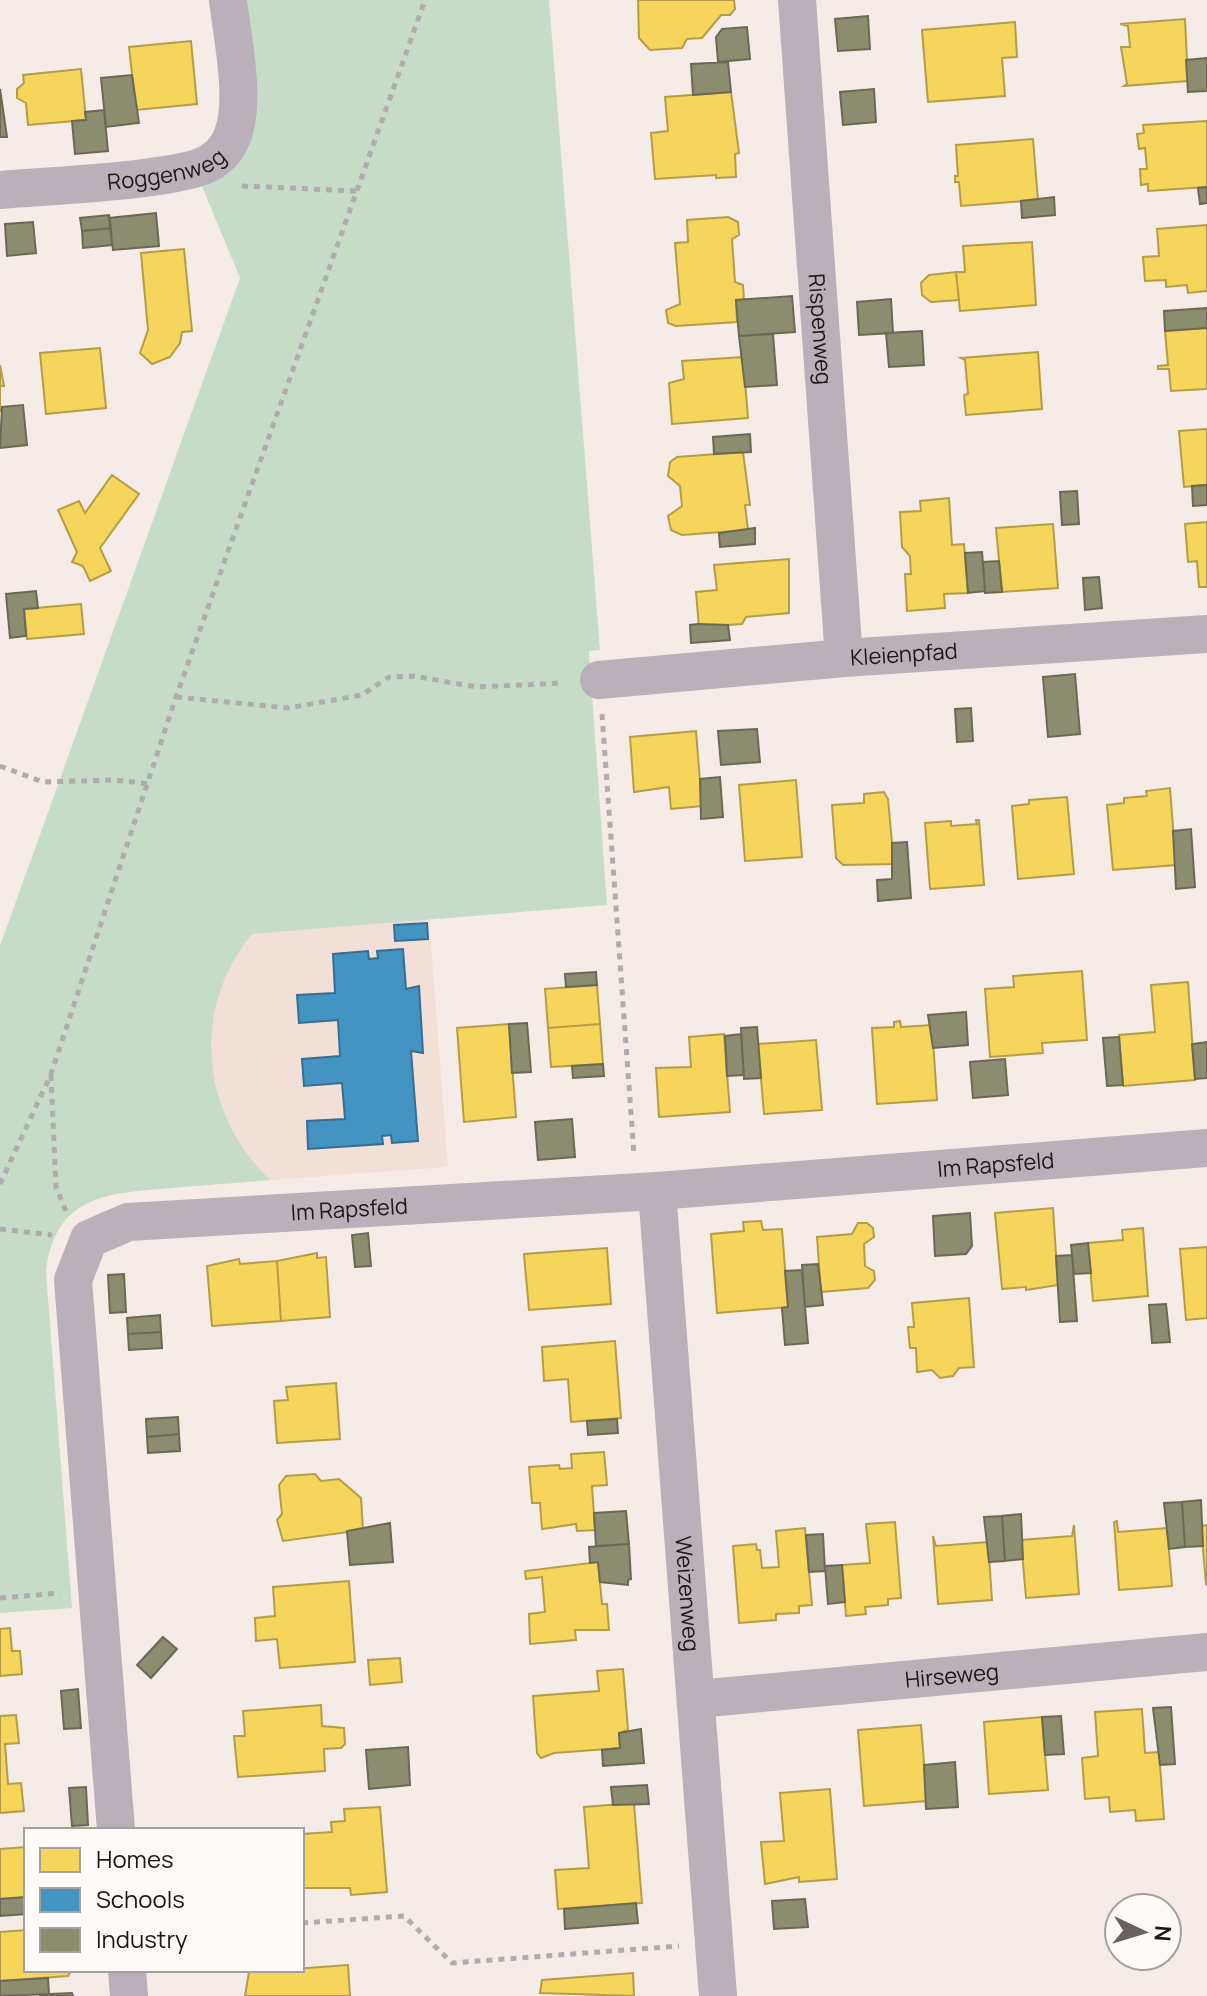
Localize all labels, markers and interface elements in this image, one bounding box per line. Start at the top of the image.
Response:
street label: Roggenweg [106,141,232,197]
street label: Rispenweg [802,272,839,386]
street label: Kleienpfad [849,636,959,673]
street label: Im Rapsfeld [936,1145,1055,1184]
street label: Im Rapsfeld [290,1191,409,1227]
street label: Weizenweg [668,1535,707,1653]
street label: Hirseweg [904,1656,1000,1695]
legend [24,1828,304,1972]
text: Homes [96,1842,174,1875]
text: Schools [96,1882,185,1915]
north arrow [1103,1892,1183,1972]
text: Industry [96,1922,188,1955]
text: N [1147,1924,1178,1942]

